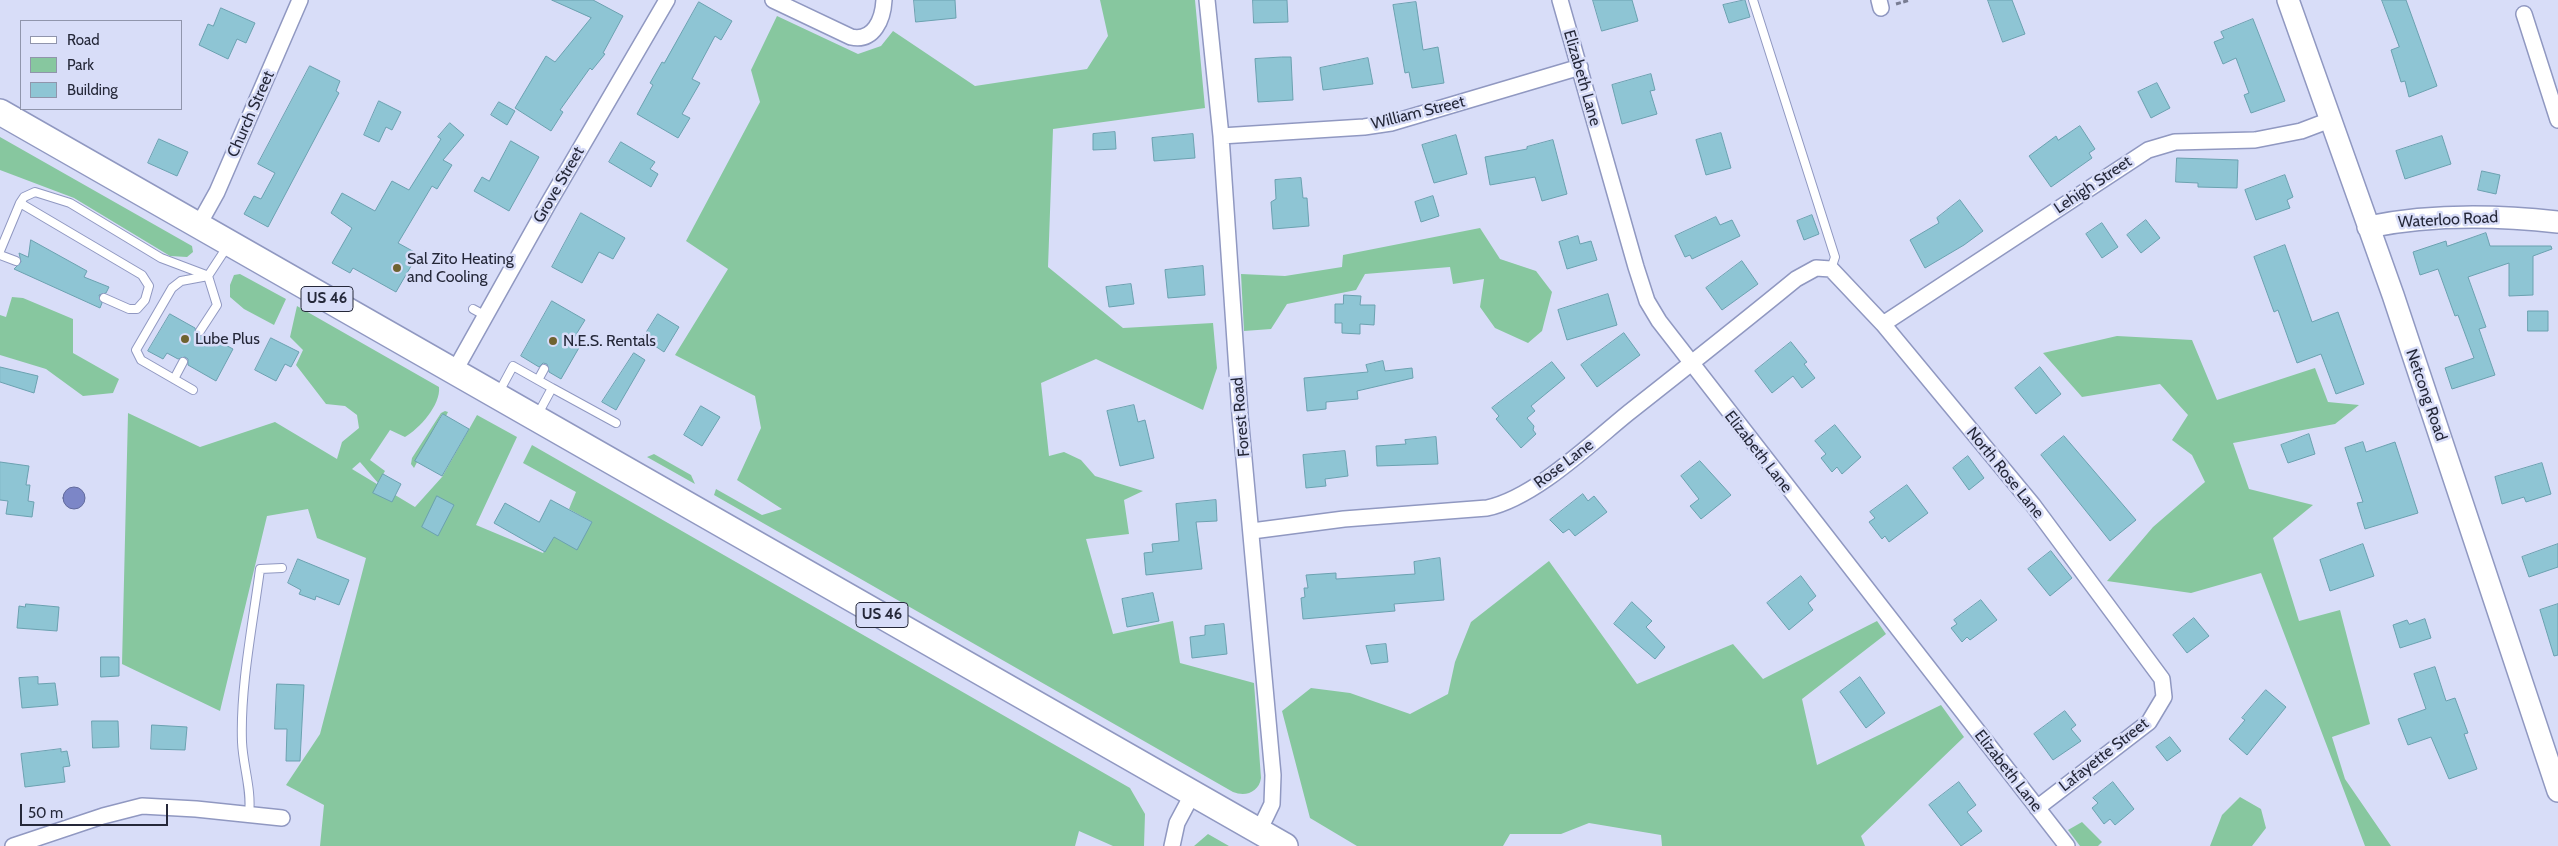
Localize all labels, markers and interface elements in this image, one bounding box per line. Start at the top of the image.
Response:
legend [20,20,182,110]
street label: Elizabeth Lane [1559,28,1605,128]
text: Road [67,31,100,49]
text: Park [67,56,94,74]
street label: Church Street [223,68,279,160]
text: Building [67,81,118,99]
street label: William Street [1369,92,1467,134]
street label: Grove Street [529,143,589,227]
street label: Lehigh Street [2051,152,2135,218]
street label: Waterloo Road [2397,208,2499,232]
place label: Sal Zito Heating and Cooling [407,249,514,287]
marker: Sal Zito Heating and Cooling [391,262,403,274]
road number: US 46 [301,286,353,312]
place label: Lube Plus [195,329,260,349]
place label: N.E.S. Rentals [563,331,656,351]
marker: Lube Plus [179,333,191,345]
marker: N.E.S. Rentals [547,335,559,347]
street label: Netcong Road [2401,347,2451,443]
street label: Forest Road [1228,376,1254,458]
street label: Elizabeth Lane [1720,407,1796,497]
street label: North Rose Lane [1962,423,2048,523]
street label: Rose Lane [1531,435,1597,493]
road number: US 46 [856,602,908,628]
street label: Lafayette Street [2056,714,2152,796]
street label: Elizabeth Lane [1970,726,2046,816]
scale bar [22,794,170,826]
text: 50 m [28,804,63,822]

